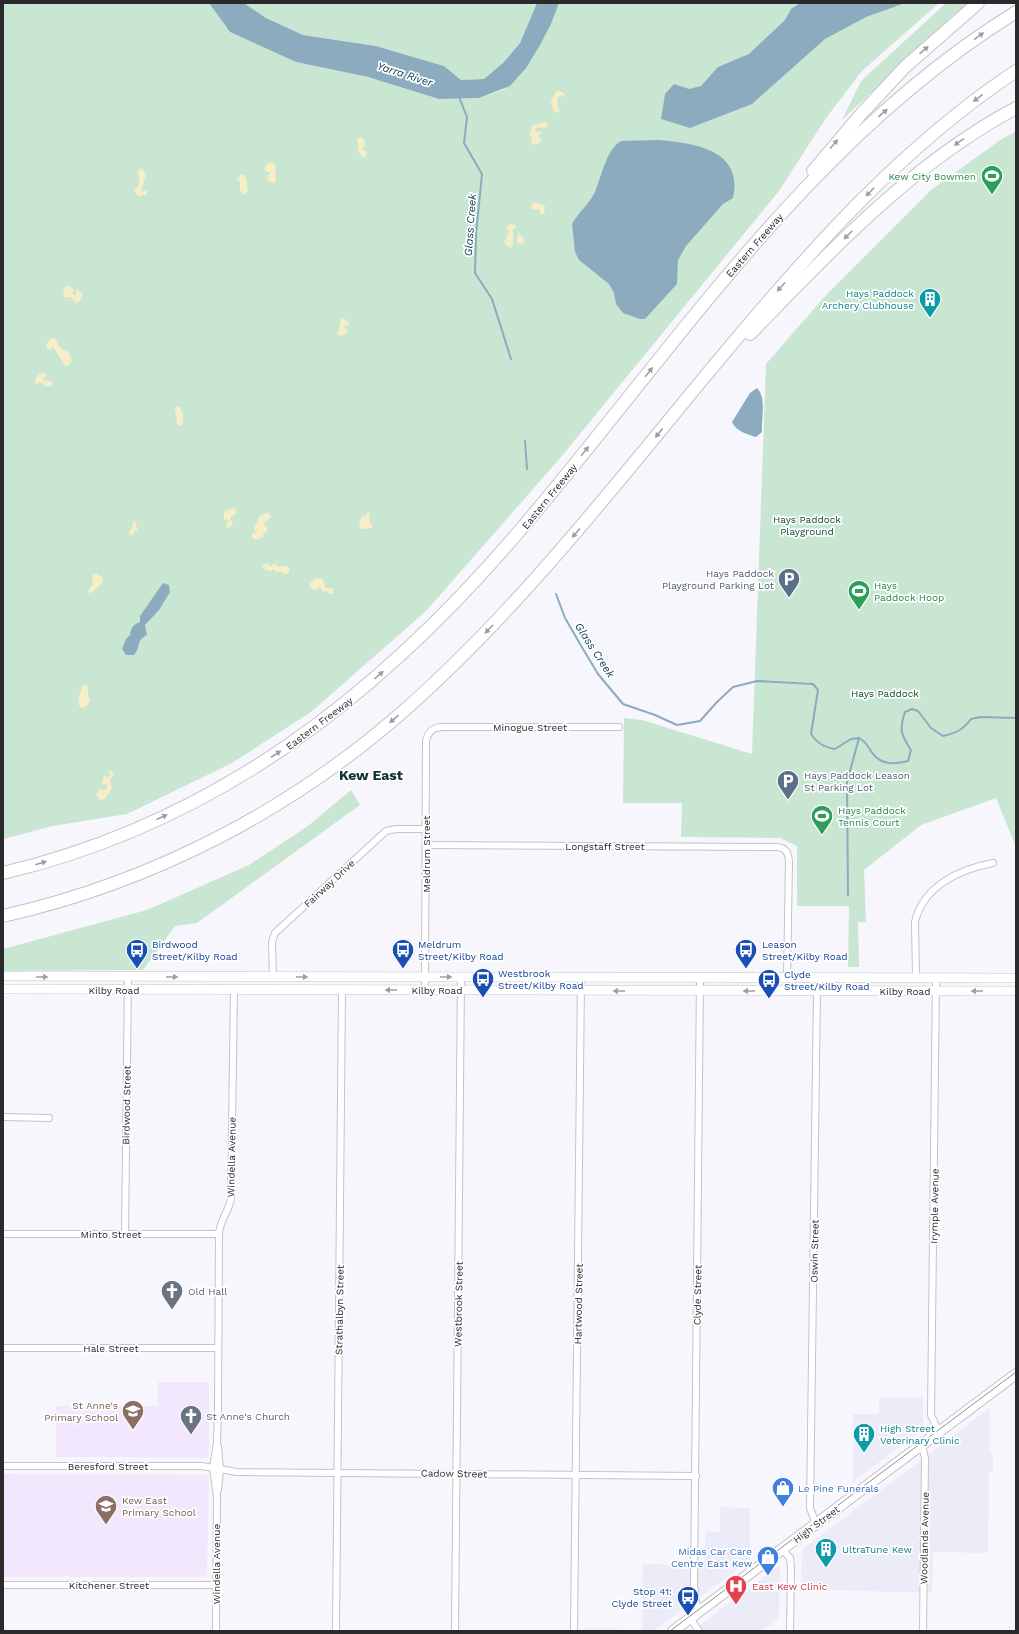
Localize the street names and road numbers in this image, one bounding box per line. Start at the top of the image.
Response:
street label: Eastern Freeway [724,211,786,279]
street label: Eastern Freeway [520,461,580,531]
street label: Eastern Freeway [284,694,356,752]
street label: Minogue Street [493,722,568,733]
street label: Meldrum Street [421,815,432,892]
street label: Longstaff Street [565,841,645,852]
street label: Fairway Drive [302,857,357,909]
street label: Kilby Road [88,985,140,996]
street label: Kilby Road [411,985,463,996]
street label: Kilby Road [879,986,931,997]
street label: Birdwood Street [120,1064,133,1145]
street label: Windella Avenue [225,1116,238,1197]
street label: Irymple Avenue [928,1168,941,1244]
street label: Oswin Street [808,1219,821,1283]
street label: Minto Street [80,1229,142,1240]
street label: Westbrook Street [452,1260,465,1347]
street label: Hartwood Street [572,1263,585,1345]
street label: Strathalbyn Street [333,1264,346,1355]
street label: Clyde Street [691,1264,704,1325]
street label: Hale Street [83,1343,139,1354]
street label: Beresford Street [68,1461,149,1472]
street label: Cadow Street [421,1467,488,1480]
street label: Woodlands Avenue [918,1492,931,1584]
street label: High Street [791,1503,842,1545]
street label: Windella Avenue [211,1524,222,1604]
street label: Kitchener Street [69,1580,150,1591]

